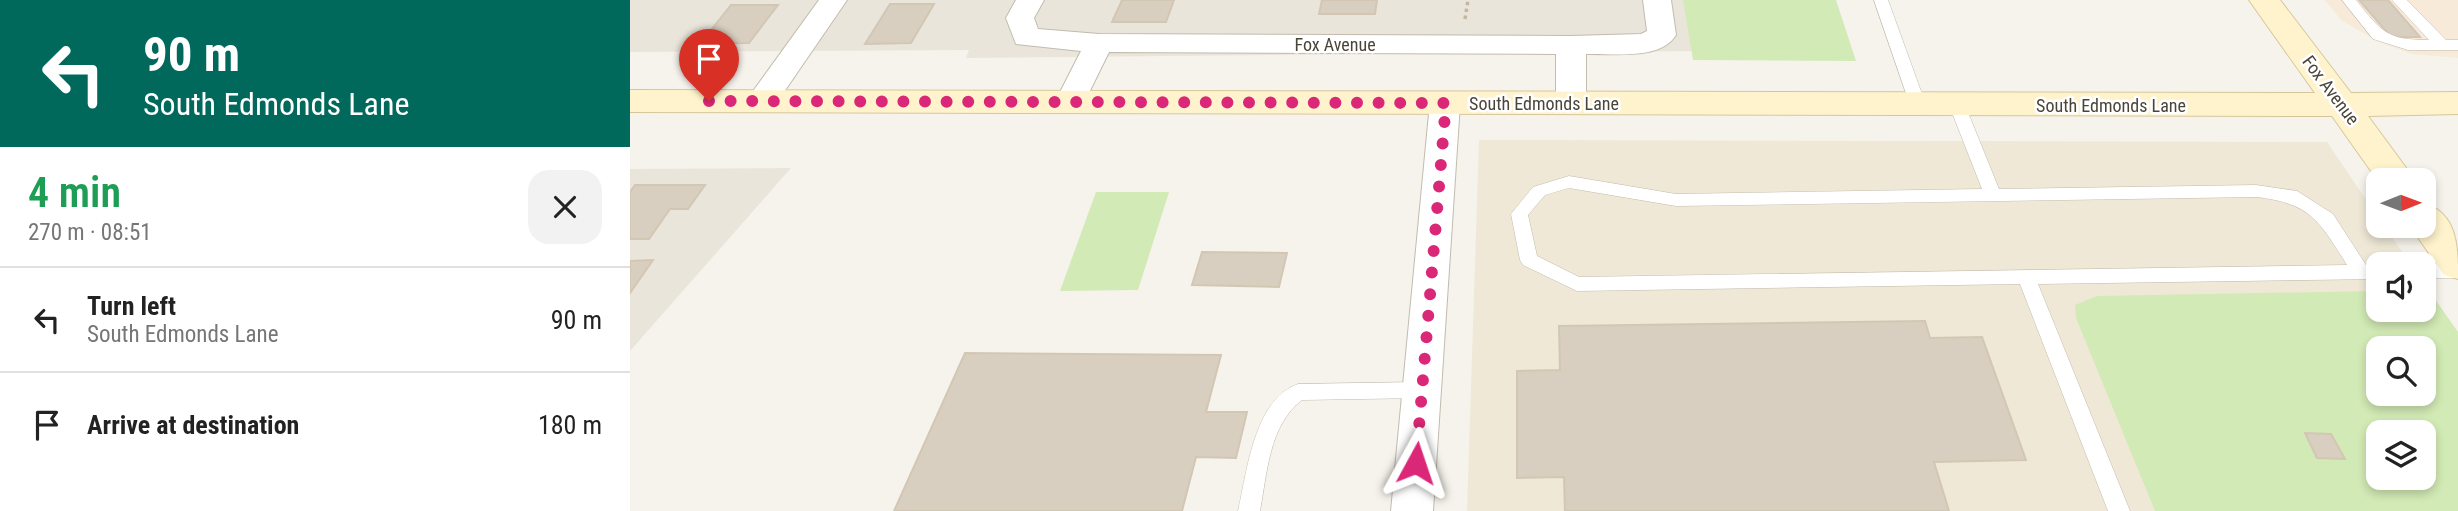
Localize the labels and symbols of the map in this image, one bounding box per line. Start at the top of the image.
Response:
pin [679,29,739,101]
street label: Fox Avenue [1294,34,1376,55]
street label: Fox Avenue [2298,51,2364,129]
street label: South Edmonds Lane [1469,93,1619,114]
street label: South Edmonds Lane [2036,95,2186,116]
north arrow [2366,168,2436,238]
position arrow [1379,426,1453,500]

